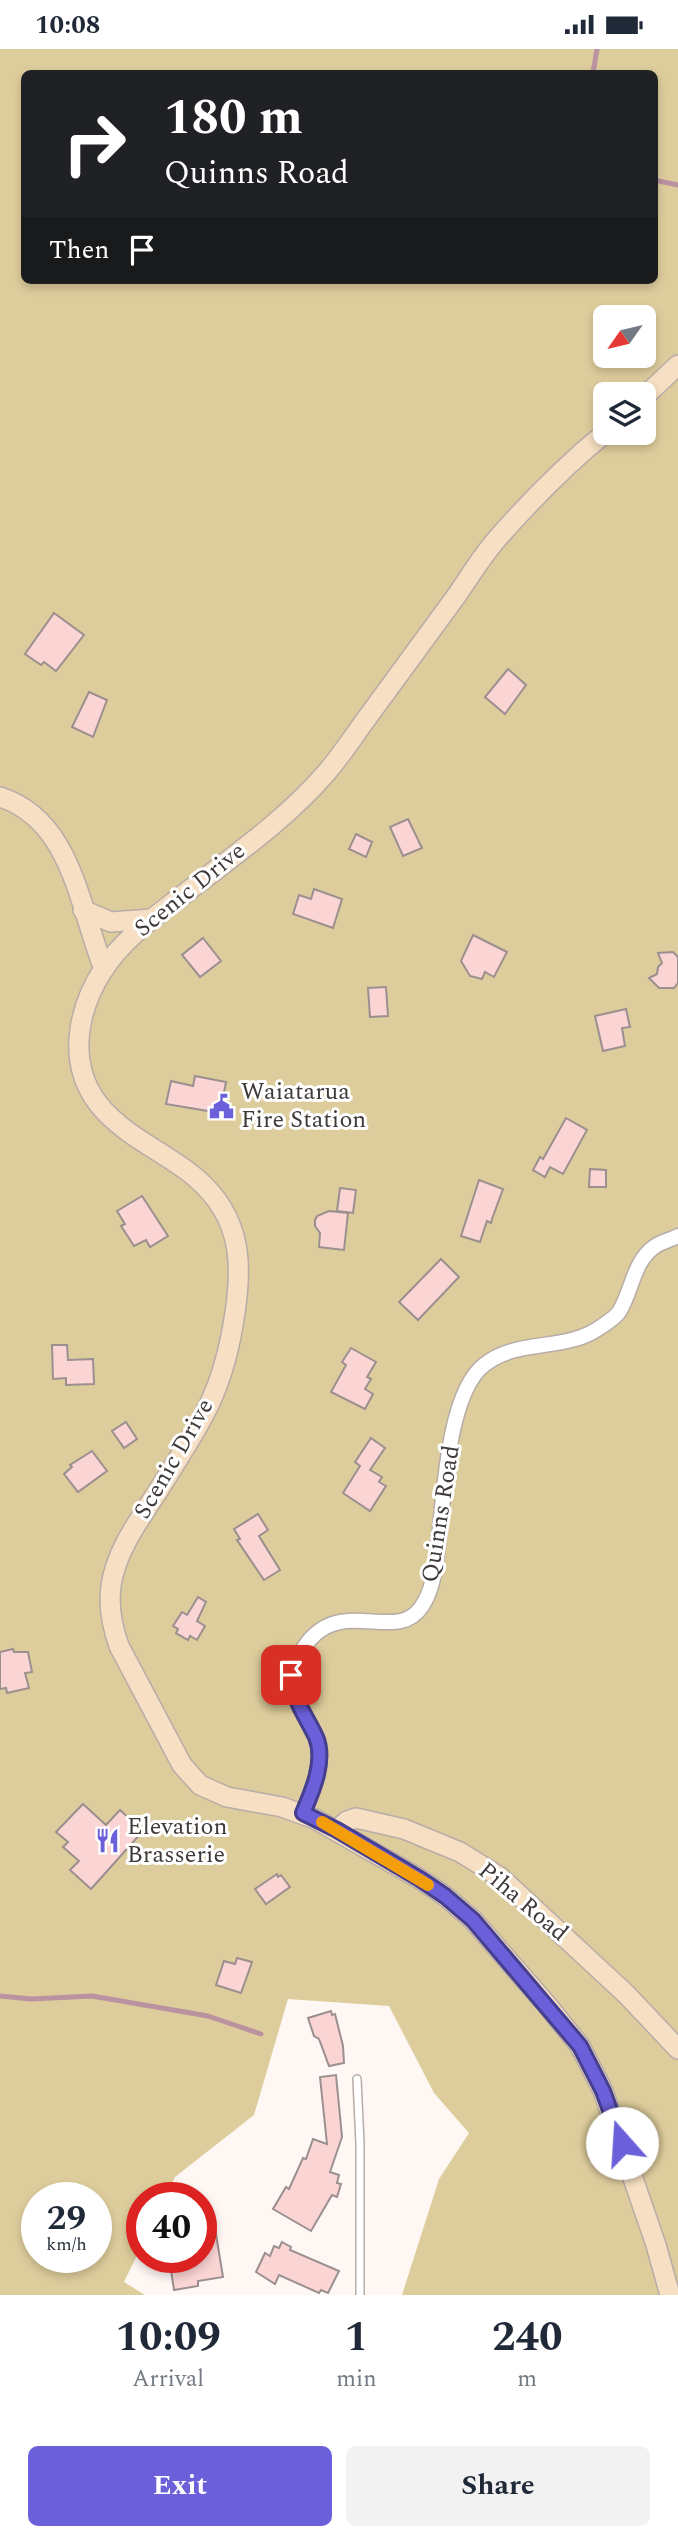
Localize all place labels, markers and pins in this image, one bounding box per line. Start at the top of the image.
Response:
place label: Waiatarua Fire Station [241,1074,366,1138]
public building icon: Waiatarua Fire Station [207,1092,235,1120]
pin [261,1645,321,1705]
place label: Elevation Brasserie [127,1809,228,1873]
restaurant icon: Elevation Brasserie [93,1827,121,1855]

